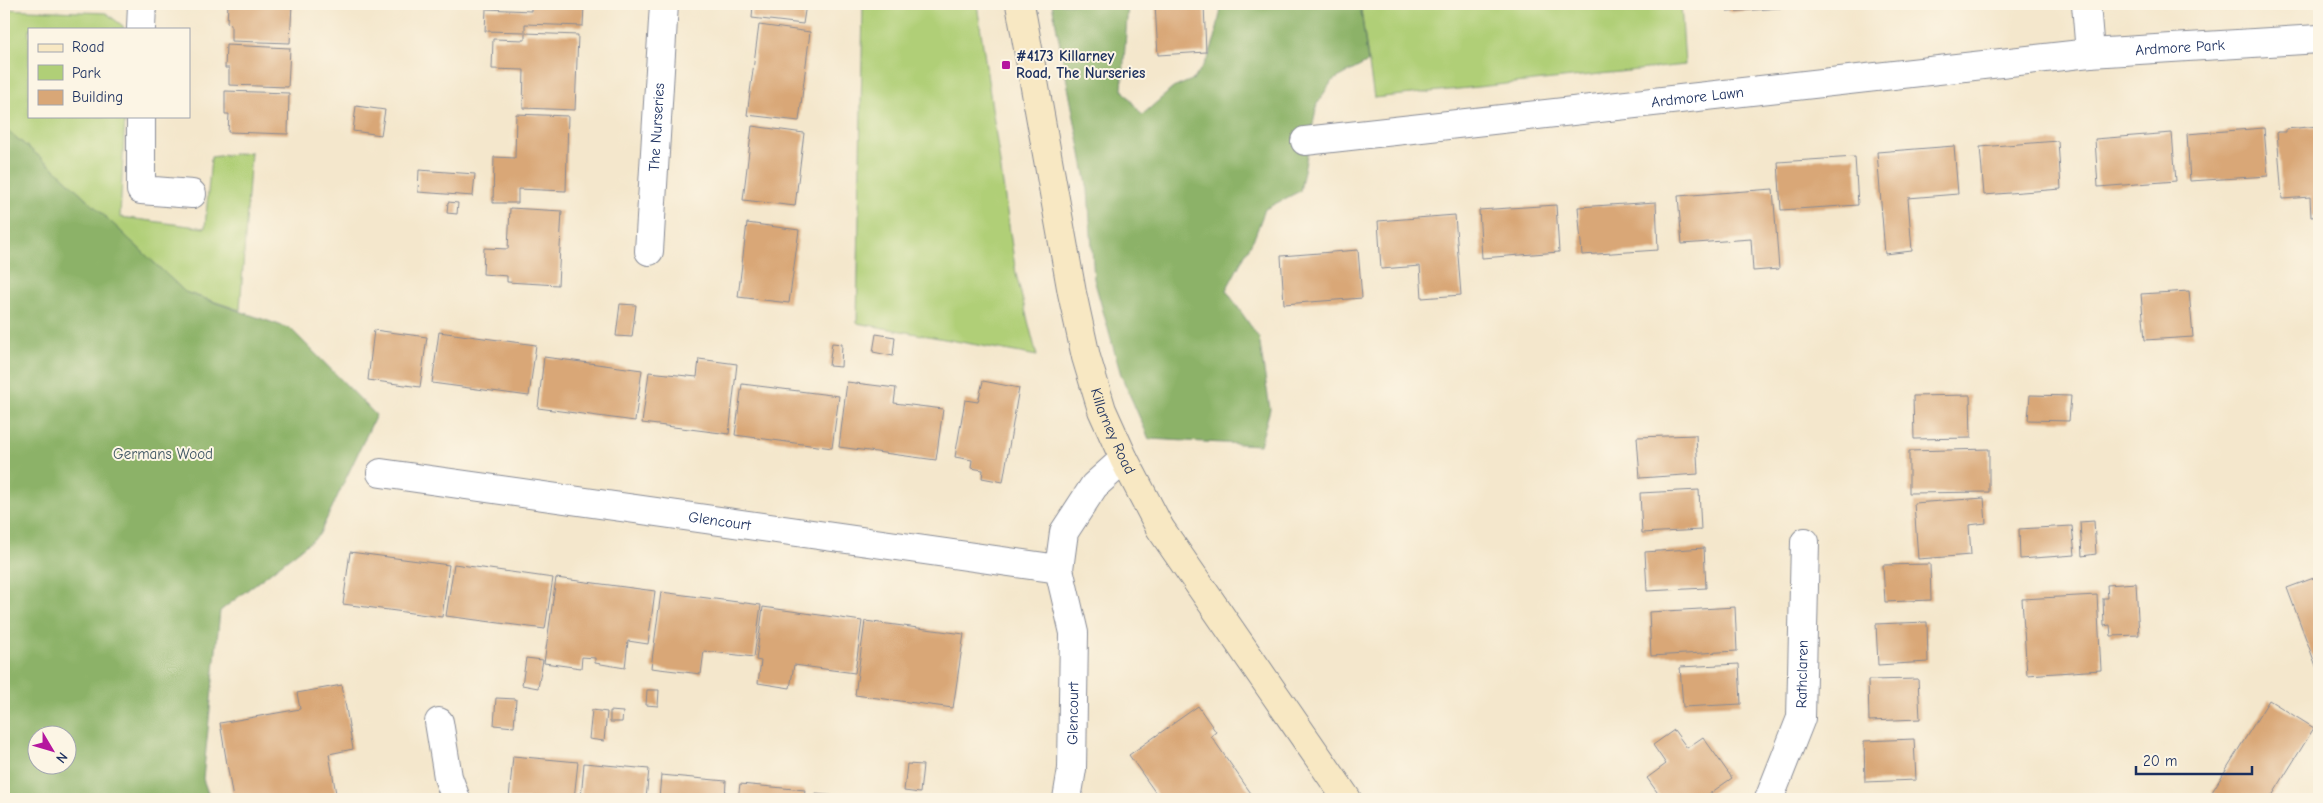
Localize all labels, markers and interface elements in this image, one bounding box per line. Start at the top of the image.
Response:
legend [28,28,190,118]
street label: Ardmore Park [2135,36,2226,59]
text: Road [72,38,104,56]
place label: #4173 Killarney Road, The Nurseries [1016,47,1145,82]
marker: #4173 Killarney Road, The Nurseries [1000,59,1012,71]
text: Park [72,64,101,82]
street label: The Nurseries [645,82,668,172]
street label: Ardmore Lawn [1650,83,1745,111]
text: Building [72,88,123,106]
street label: Killarney Road [1087,386,1139,477]
park label: Germans Wood [113,445,213,463]
street label: Glencourt [687,508,753,534]
street label: Rathclaren [1792,640,1812,709]
street label: Glencourt [1063,681,1082,745]
north arrow [28,726,78,776]
scale bar [2136,743,2252,775]
text: N [52,749,71,767]
text: 20 m [2143,752,2177,770]

